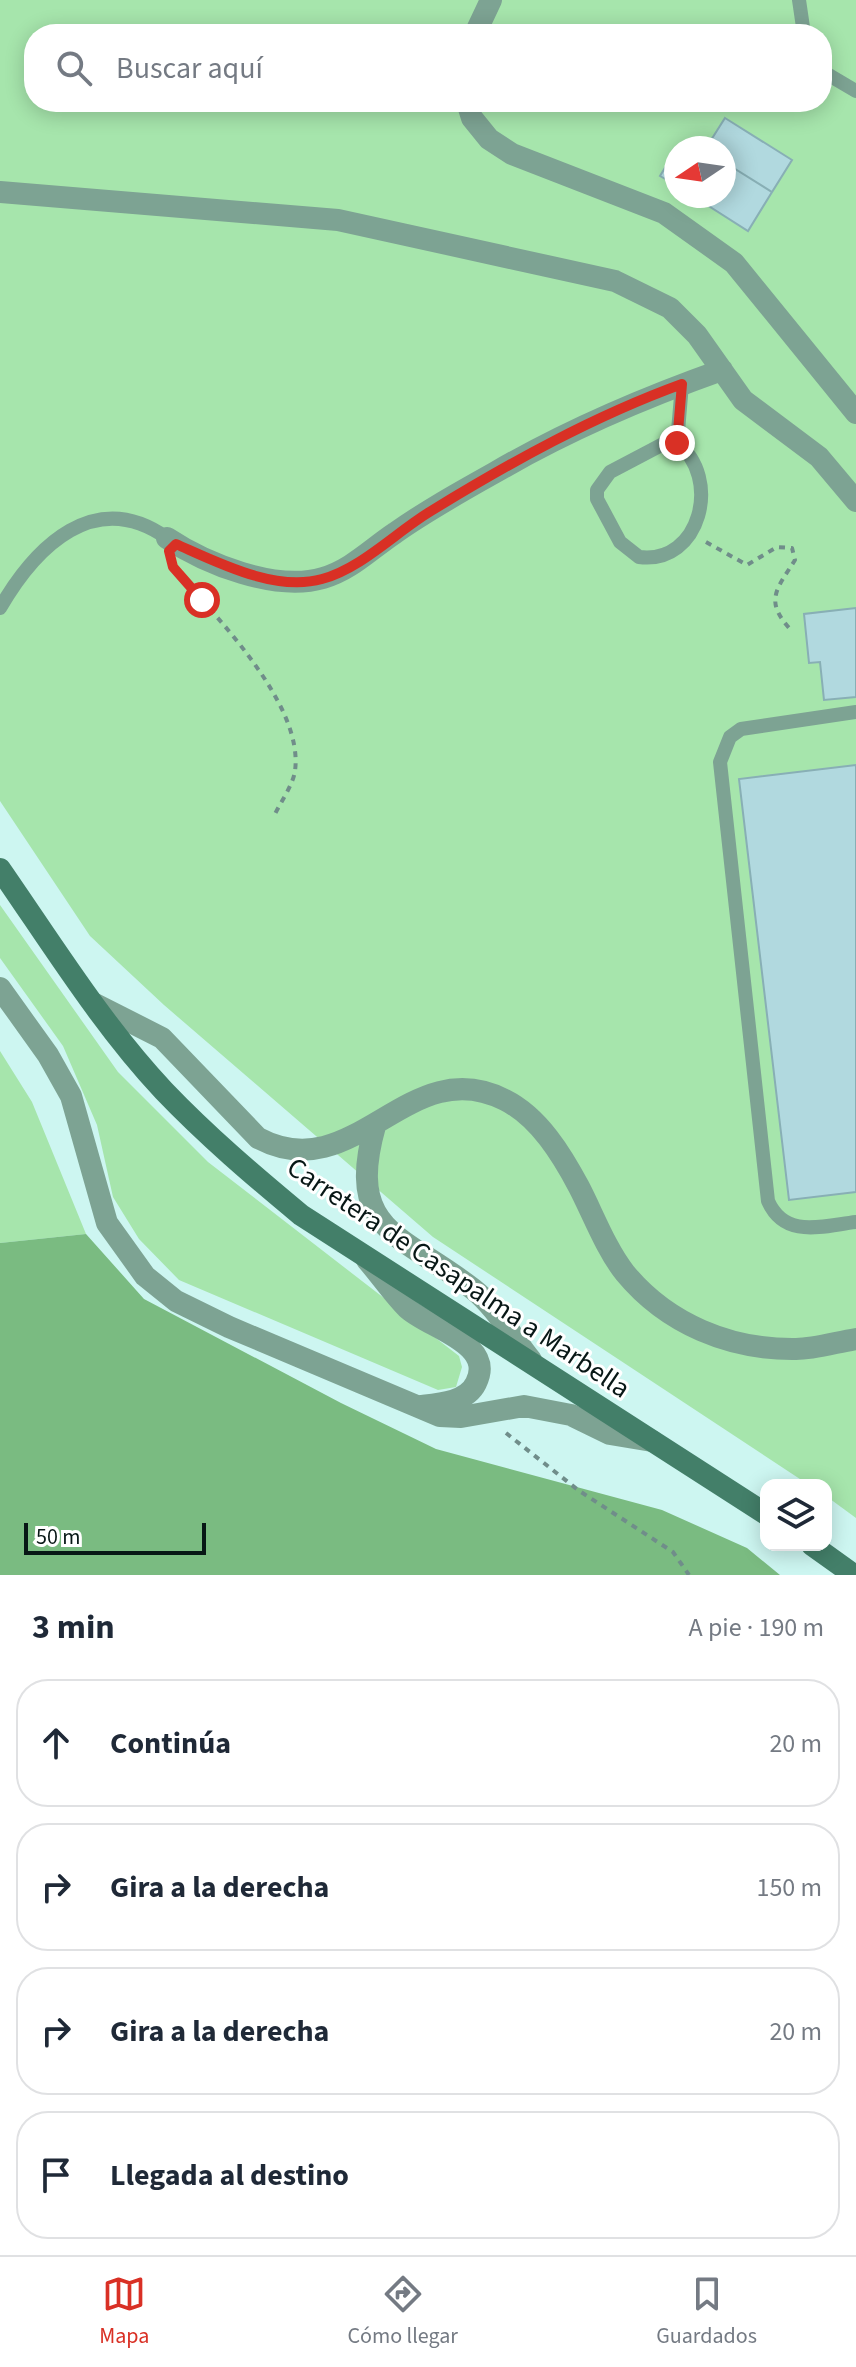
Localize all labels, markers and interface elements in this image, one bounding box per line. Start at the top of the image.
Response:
search box [24,24,832,112]
icon: search [52,46,96,90]
text: Buscar aquí [116,47,263,90]
north arrow [664,136,736,208]
route end [659,425,695,461]
route start [184,582,220,618]
street label: Carretera de Casapalma a Marbella [279,1148,638,1408]
map controls [760,1479,832,1551]
button: layers [760,1479,832,1551]
scale bar [24,1519,206,1555]
text: 50 m [36,1521,81,1553]
text: 3 min [32,1603,115,1652]
text: A pie · 190 m [689,1609,824,1646]
icon: ahead [34,1721,78,1765]
text: Continúa [110,1722,231,1765]
text: 20 m [769,1725,822,1762]
icon: right [34,1865,78,1909]
text: Gira a la derecha [110,1866,329,1909]
text: 150 m [756,1869,822,1906]
icon: right [34,2009,78,2053]
text: Gira a la derecha [110,2010,329,2053]
text: 20 m [769,2013,822,2050]
icon: arrive [34,2153,78,2197]
text: Llegada al destino [110,2154,349,2197]
tab: Mapa [99,2272,149,2352]
tab: Cómo llegar [348,2272,458,2352]
tab: Guardados [656,2272,757,2352]

